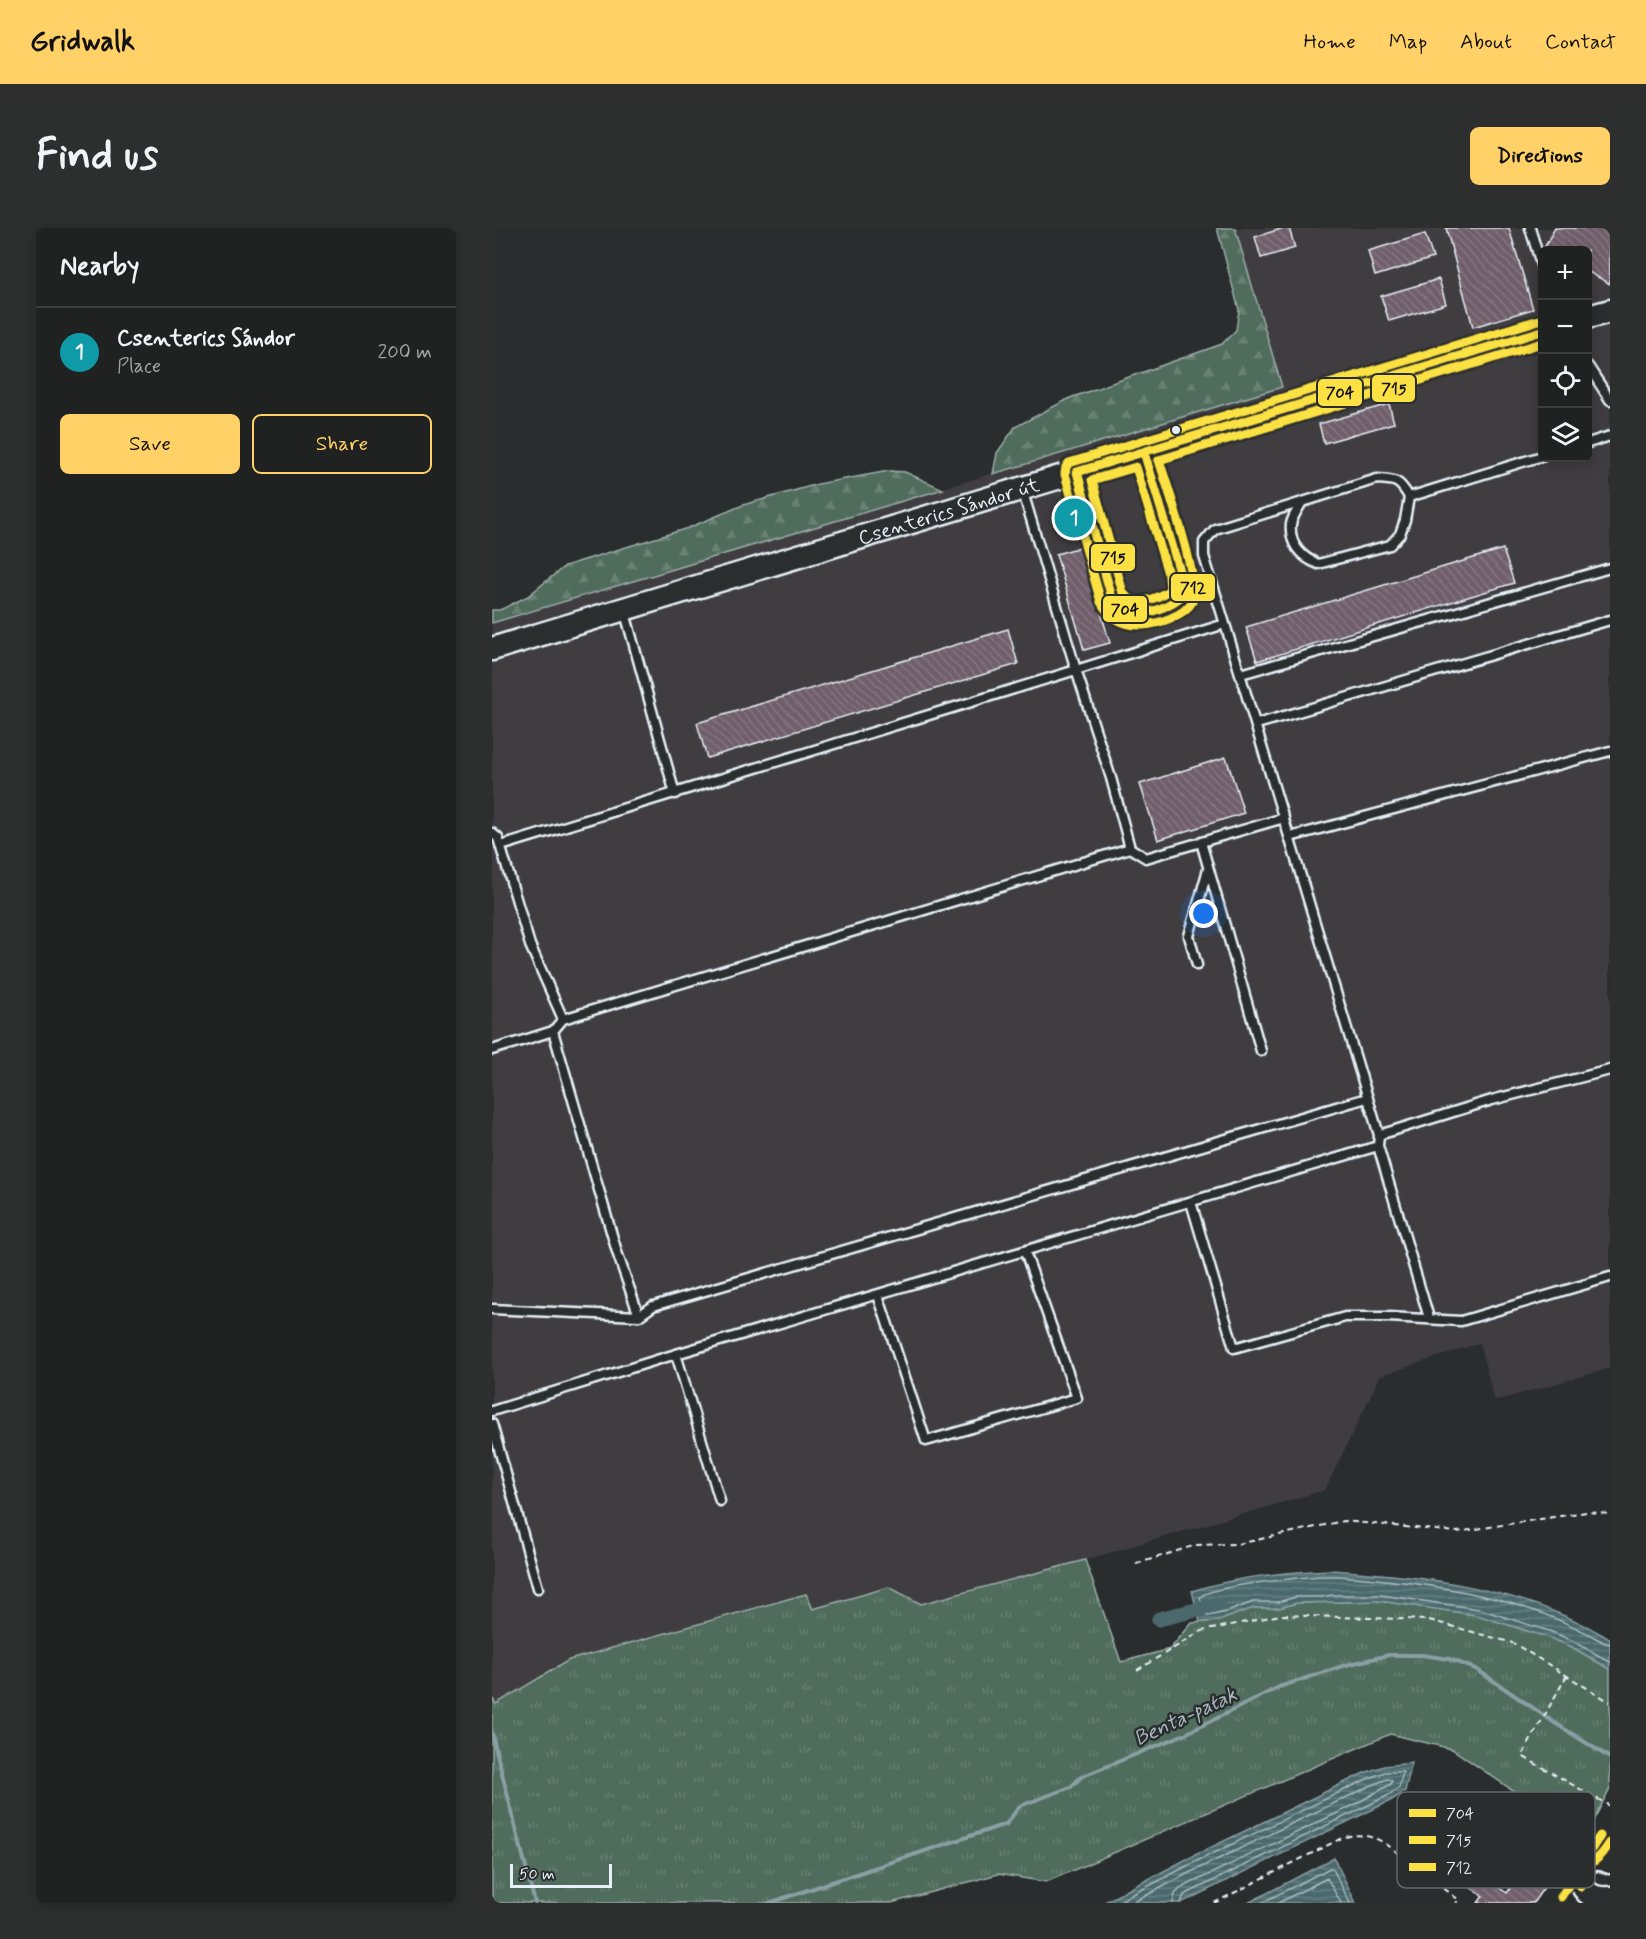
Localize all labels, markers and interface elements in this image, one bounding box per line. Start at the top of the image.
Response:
text: Gridwalk [30,24,135,61]
text: Home [1304,28,1356,56]
text: Map [1389,28,1427,56]
text: About [1460,28,1512,56]
text: Contact [1545,28,1616,56]
button: Directions [1470,127,1610,185]
text: Find us [36,129,158,184]
map controls [1538,246,1592,462]
button: + [1538,246,1592,300]
text: Nearby [60,250,139,284]
button: − [1538,300,1592,354]
text: Csenterics Sándor [117,325,295,353]
text: 1 [75,339,84,366]
text: 200 m [377,339,432,366]
text: Place [117,353,161,380]
button: locate [1538,354,1592,408]
line badge: 715 [1371,374,1416,403]
line badge: 704 [1317,378,1363,407]
text: 715 [1381,379,1407,400]
text: 704 [1326,383,1355,404]
button: layers [1538,408,1592,462]
button: Save [60,414,240,474]
button: Share [252,414,432,474]
unlabelled marker [1170,424,1182,436]
street label: Csenterics Sándor út [855,472,1043,552]
pin: 1 [1054,496,1094,540]
line badge: 715 [1090,543,1136,572]
text: 715 [1100,548,1126,569]
line badge: 712 [1170,573,1216,602]
text: 712 [1180,578,1207,599]
line badge: 704 [1102,595,1148,623]
text: 704 [1111,600,1140,621]
your location [1189,899,1218,928]
water label: Benta-patak [1129,1681,1242,1753]
legend [1397,1792,1595,1888]
text: 704 [1446,1804,1474,1825]
text: 715 [1446,1831,1472,1852]
text: 712 [1446,1858,1473,1879]
scale bar [510,1861,612,1888]
text: 50 m [519,1864,555,1885]

